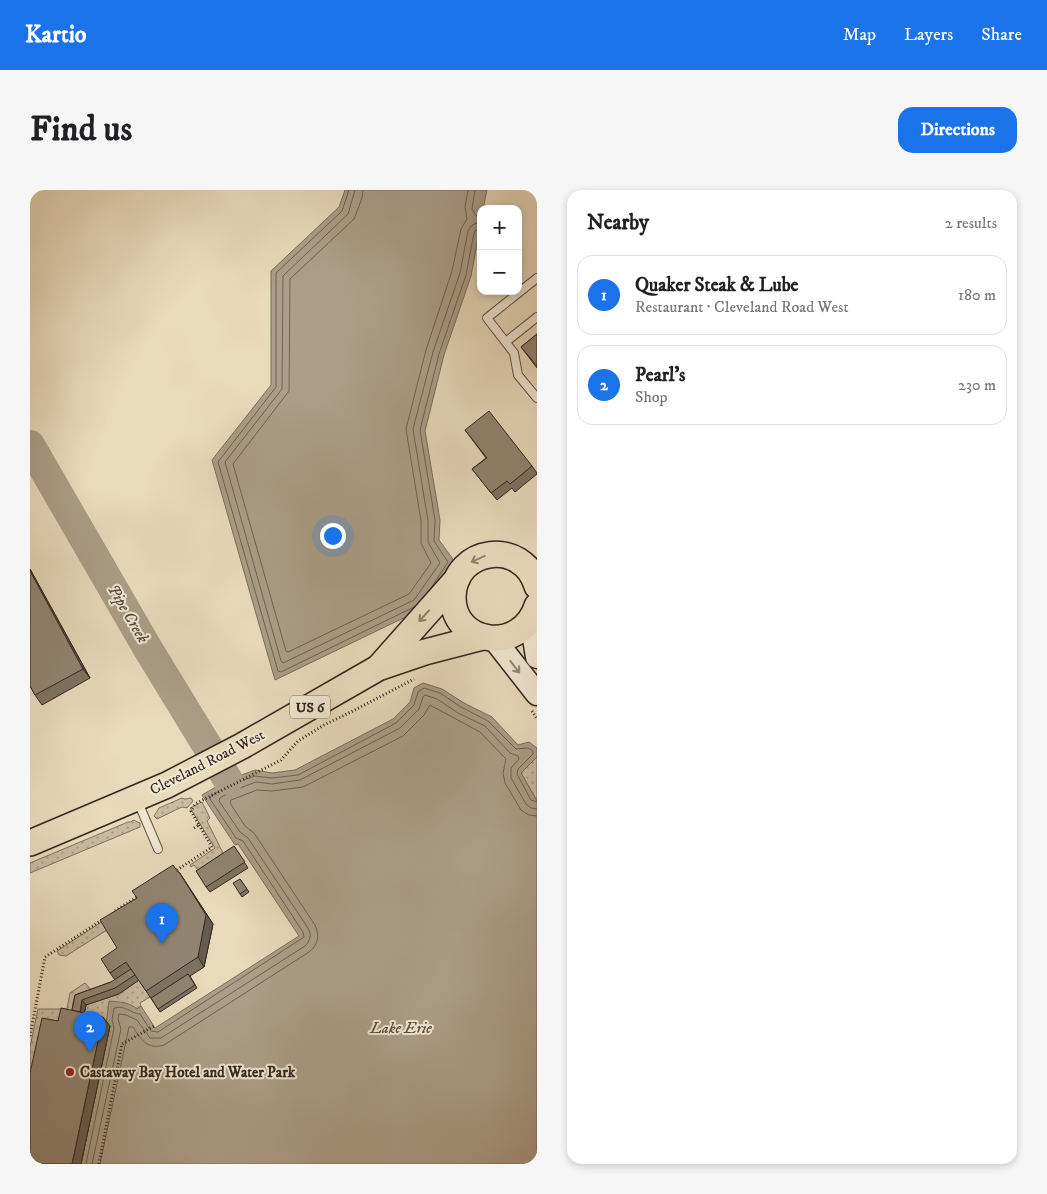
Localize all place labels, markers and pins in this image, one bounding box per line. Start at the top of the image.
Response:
pin: 1 [146,903,178,944]
pin: 2 [74,1011,106,1052]
place label: Castaway Bay Hotel and Water Park [80,1063,296,1082]
marker: Castaway Bay Hotel and Water Park [64,1066,76,1078]

